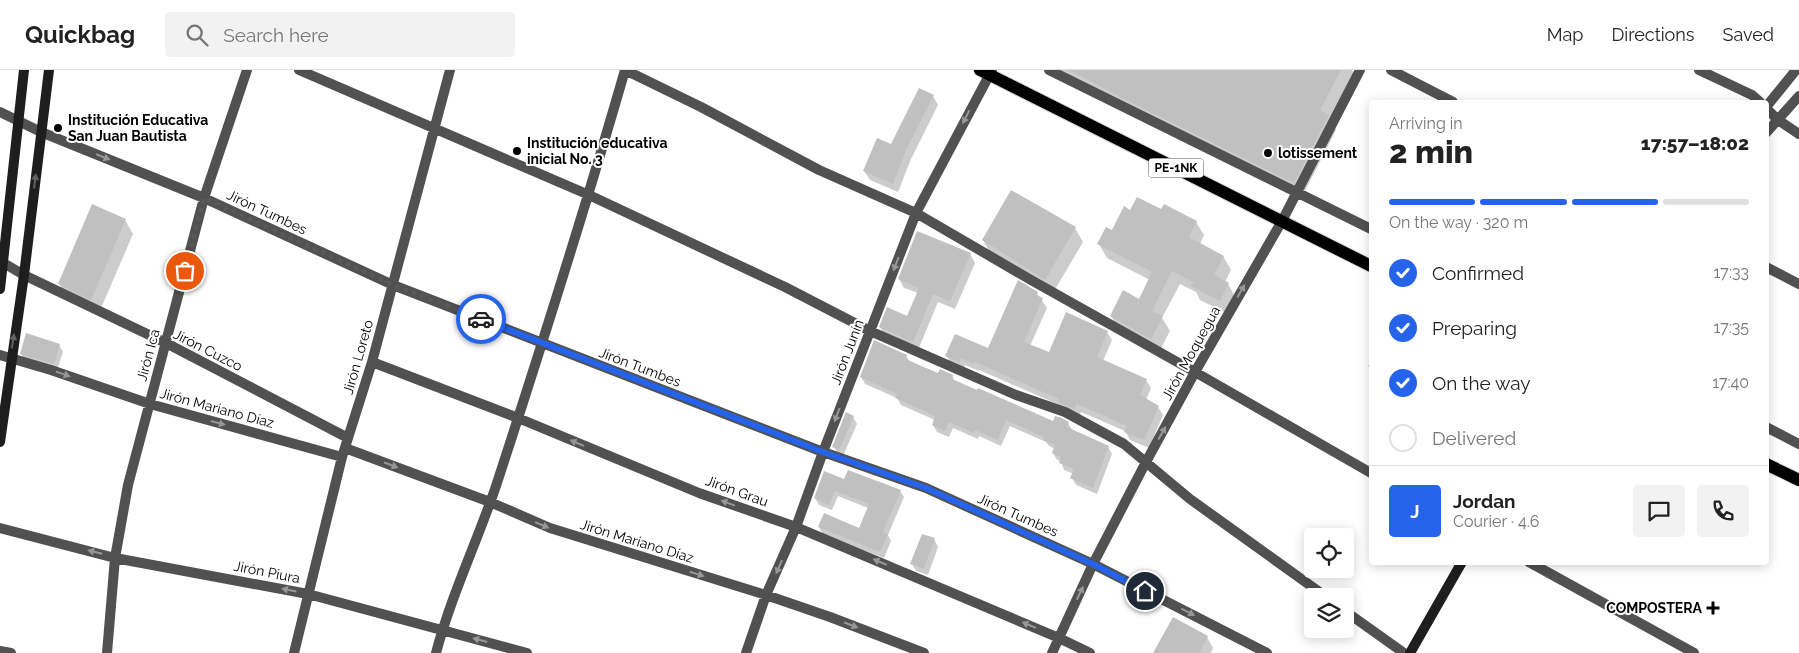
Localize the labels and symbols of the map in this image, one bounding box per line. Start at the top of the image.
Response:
one-way arrow [962,110,970,125]
place label: Institución Educativa San Juan Bautista [68,112,208,144]
marker: Institución Educativa San Juan Bautista [52,122,64,134]
place label: Institución educativa inicial No. 3 [527,135,668,167]
marker: Institución educativa inicial No. 3 [511,145,523,157]
place label: lotissement [1278,145,1358,161]
marker: lotissement [1262,147,1274,159]
one-way arrow [96,153,111,161]
road number: PE-1NK [1148,159,1204,178]
one-way arrow [32,172,40,188]
street label: Jirón Tumbes [225,187,310,238]
pin [164,250,206,292]
one-way arrow [892,257,900,272]
one-way arrow [1237,284,1246,298]
courier [456,294,506,344]
street label: Jirón Moquegua [1159,303,1223,403]
street label: Jirón Junín [827,317,867,387]
street label: Jirón Loreto [340,318,376,396]
street label: Jirón Cuzco [171,326,245,374]
street label: Jirón Ica [133,327,163,383]
one-way arrow [10,333,18,349]
street label: Jirón Tumbes [597,344,683,390]
one-way arrow [56,371,71,378]
street label: Jirón Mariano Díaz [158,385,276,431]
one-way arrow [833,408,840,423]
one-way arrow [211,419,226,427]
one-way arrow [1158,425,1166,440]
one-way arrow [570,439,584,447]
one-way arrow [384,461,399,469]
street label: Jirón Grau [704,472,770,510]
street label: Jirón Tumbes [975,490,1061,540]
one-way arrow [721,499,736,506]
street label: Jirón Mariano Díaz [578,516,696,566]
one-way arrow [535,521,549,529]
one-way arrow [87,548,102,556]
street label: Jirón Piura [233,558,301,586]
one-way arrow [873,558,887,566]
one-way arrow [774,560,782,574]
pin [1124,570,1166,612]
one-way arrow [689,571,704,579]
one-way arrow [280,586,296,594]
one-way arrow [1076,586,1084,600]
place label: COMPOSTERA [1606,600,1703,616]
marker: COMPOSTERA [1706,601,1720,615]
one-way arrow [1181,608,1195,616]
one-way arrow [844,621,859,629]
one-way arrow [1022,621,1036,629]
one-way arrow [472,636,487,644]

